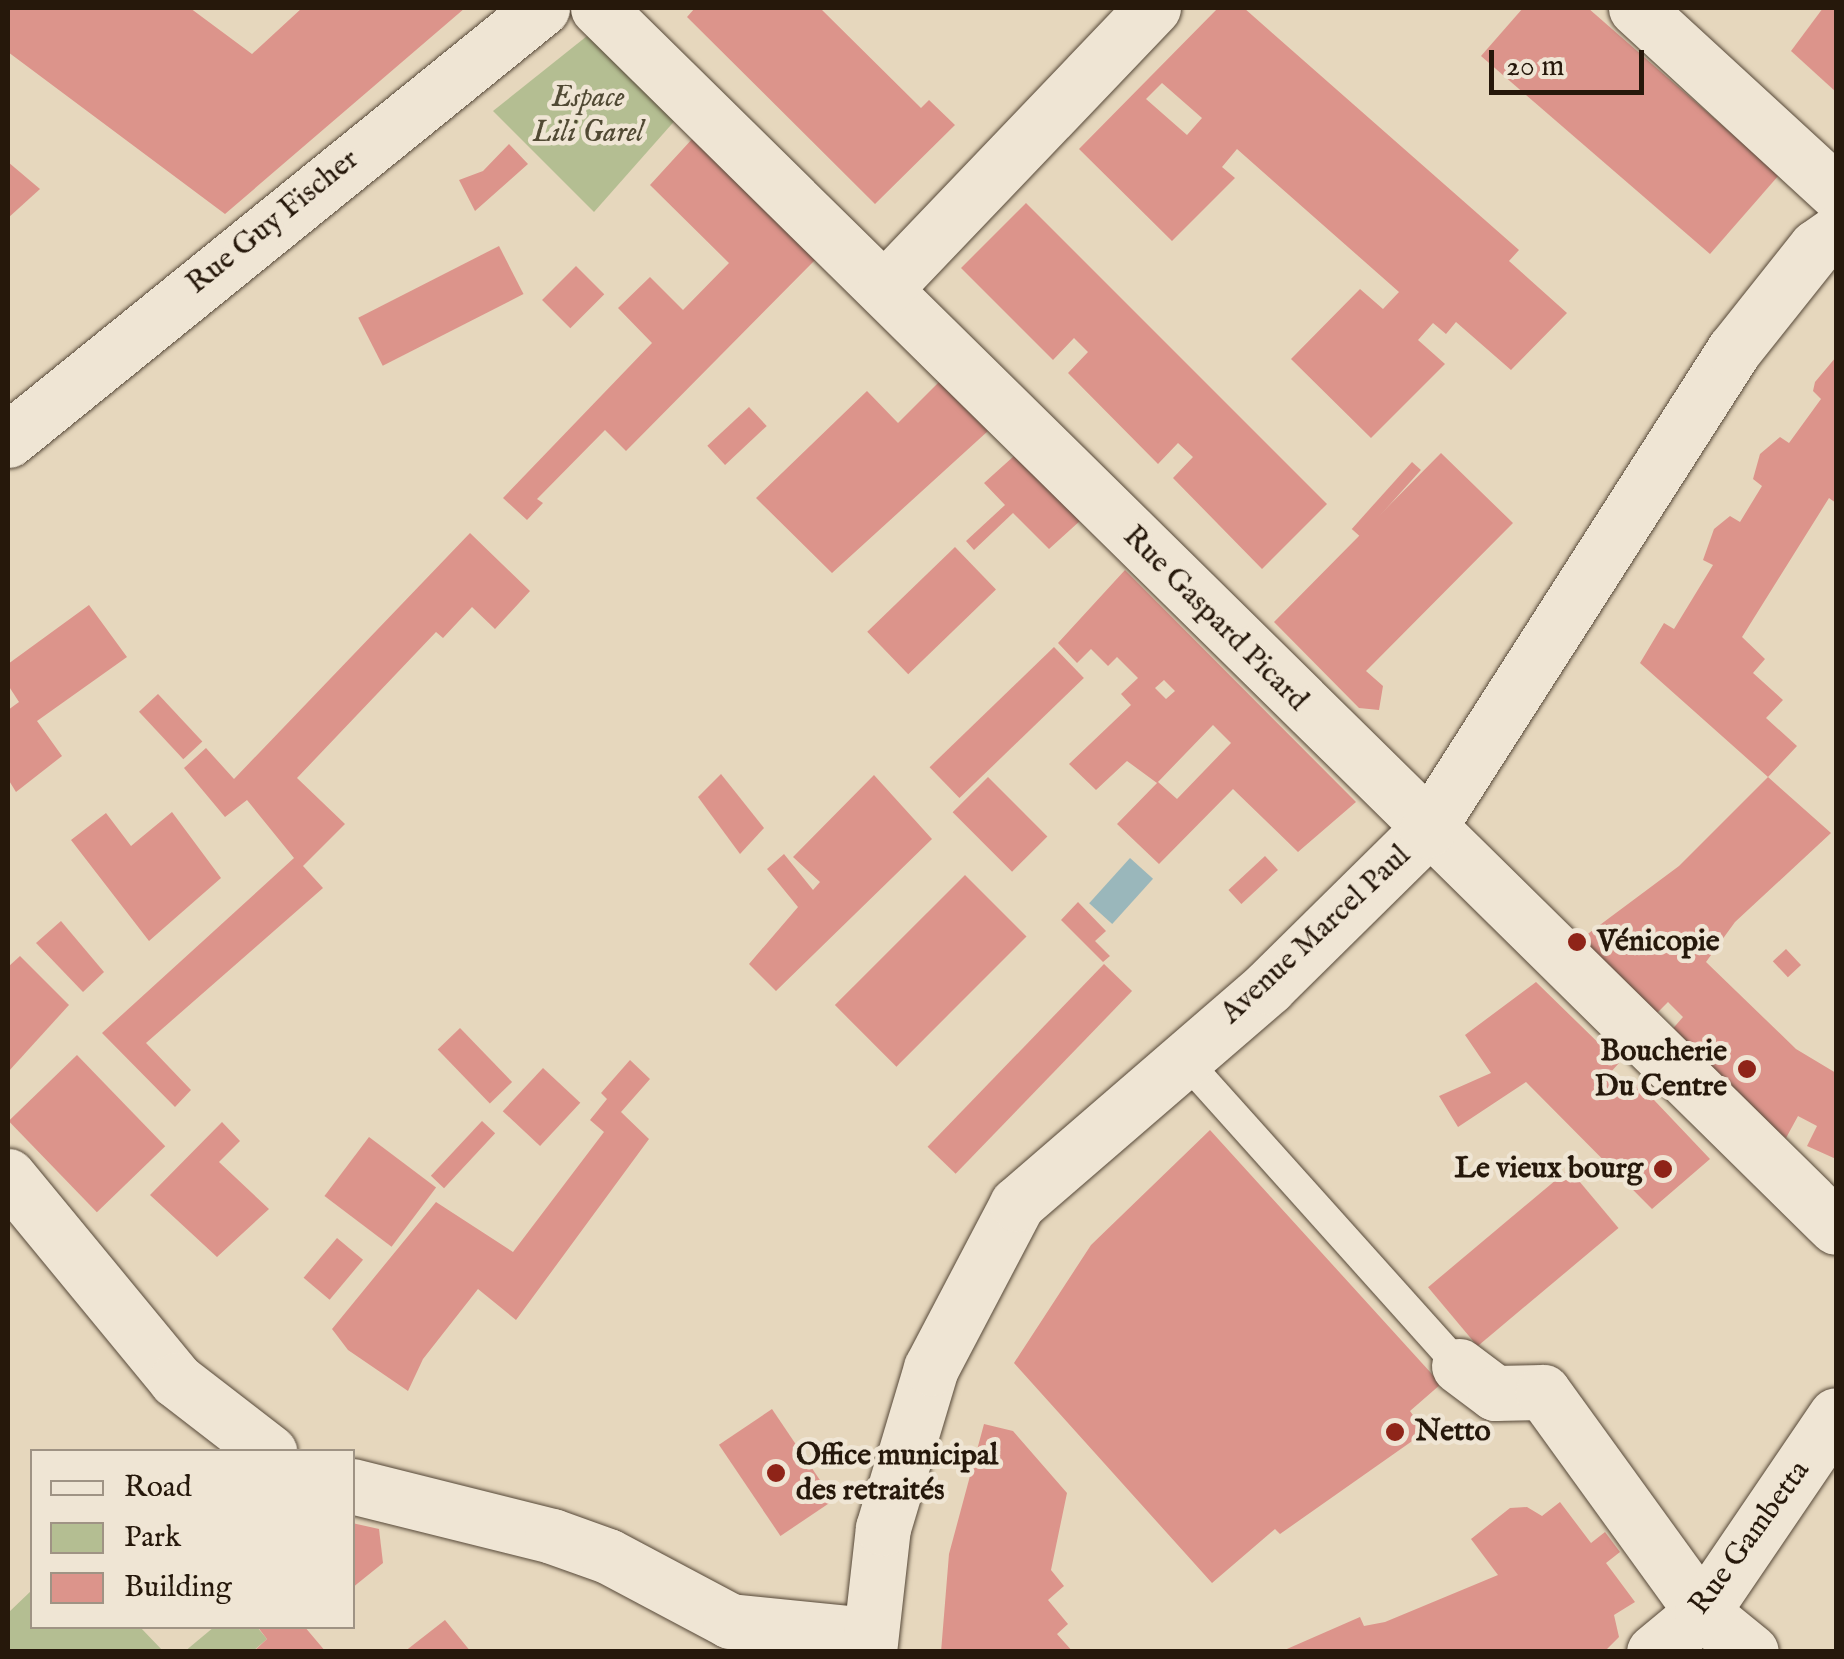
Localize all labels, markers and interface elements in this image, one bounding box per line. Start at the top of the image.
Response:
scale bar [1494,30,1649,92]
text: 20 m [1506,48,1565,86]
park label: Espace Lili Garel [532,80,644,150]
street label: Rue Guy Fischer [180,142,366,302]
street label: Rue Gaspard Picard [1115,519,1315,719]
street label: Avenue Marcel Paul [1214,838,1418,1032]
place label: Vénicopie [1597,924,1720,960]
marker: Vénicopie [1566,931,1588,953]
place label: Boucherie Du Centre [1595,1034,1727,1104]
marker: Boucherie Du Centre [1736,1058,1758,1080]
place label: Le vieux bourg [1454,1151,1643,1187]
marker: Le vieux bourg [1652,1158,1674,1180]
place label: Netto [1415,1414,1491,1450]
marker: Netto [1384,1421,1406,1443]
place label: Office municipal des retraités [796,1438,998,1508]
legend [30,1449,355,1629]
street label: Rue Gambetta [1682,1454,1818,1622]
marker: Office municipal des retraités [765,1462,787,1484]
text: Road [124,1469,192,1507]
text: Park [124,1519,181,1557]
text: Building [124,1569,232,1607]

